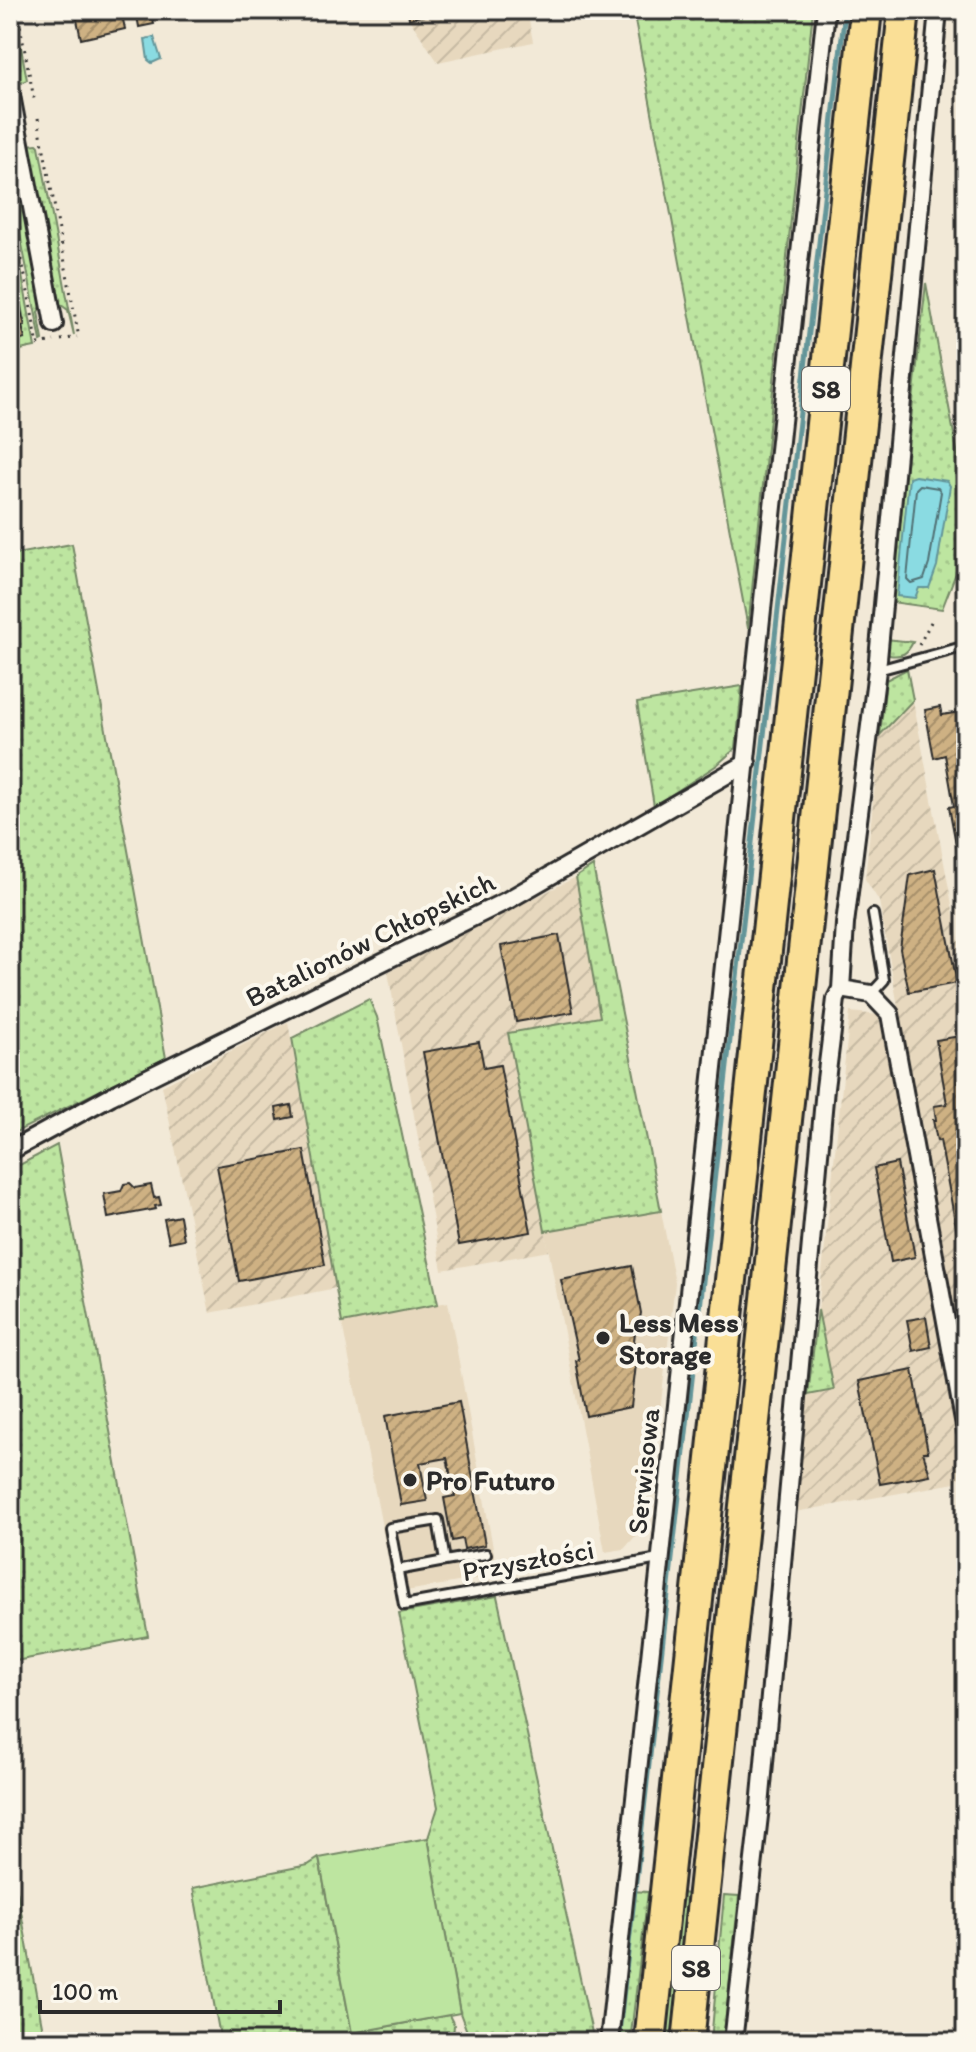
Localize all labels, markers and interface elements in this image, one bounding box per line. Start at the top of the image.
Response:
road number: S8 [802,367,850,411]
street label: Batalionów Chłopskich [240,864,500,1014]
place label: Less Mess Storage [619,1305,739,1371]
marker: Less Mess Storage [594,1329,612,1347]
street label: Serwisowa [619,1406,667,1536]
place label: Pro Futuro [426,1463,555,1497]
marker: Pro Futuro [401,1471,419,1489]
street label: Przyszłości [459,1532,597,1588]
road number: S8 [672,1946,720,1990]
scale bar [40,1964,280,2014]
text: 100 m [52,1977,118,2006]

